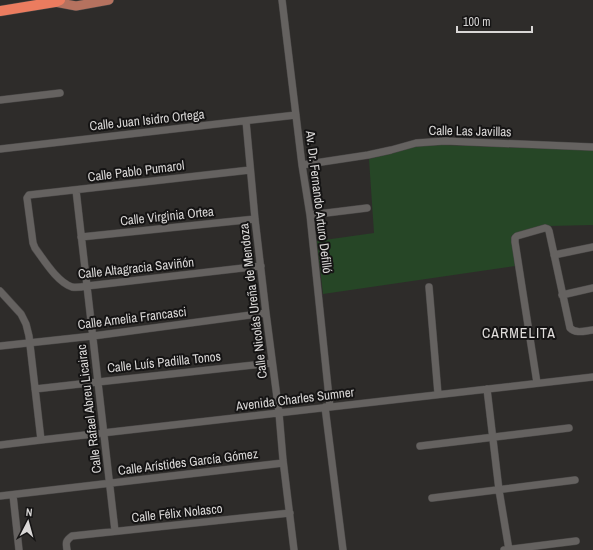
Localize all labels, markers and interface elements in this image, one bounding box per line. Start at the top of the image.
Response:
scale bar [457,8,532,34]
text: 100 m [463,14,490,30]
street label: Calle Juan Isidro Ortega [89,106,205,134]
street label: Calle Las Javillas [428,122,512,140]
street label: Av. Dr. Fernando Arturo Defilló [302,129,336,274]
street label: Calle Pablo Pumarol [87,157,185,185]
street label: Calle Virginia Ortea [119,203,215,229]
street label: Calle Nicolás Ureña de Mendoza [235,222,271,380]
street label: Calle Altagracia Saviñón [77,253,195,283]
street label: Calle Amelia Francasci [77,303,187,333]
district label: CARMELITA [482,324,556,342]
street label: Calle Rafael Abreu Licairac [73,344,105,474]
street label: Calle Luís Padilla Tonos [106,348,222,376]
street label: Avenida Charles Sumner [234,383,355,415]
street label: Calle Arístides García Gómez [117,445,259,479]
street label: Calle Félix Nolasco [131,500,223,526]
north arrow [8,502,48,542]
text: N [25,505,33,519]

